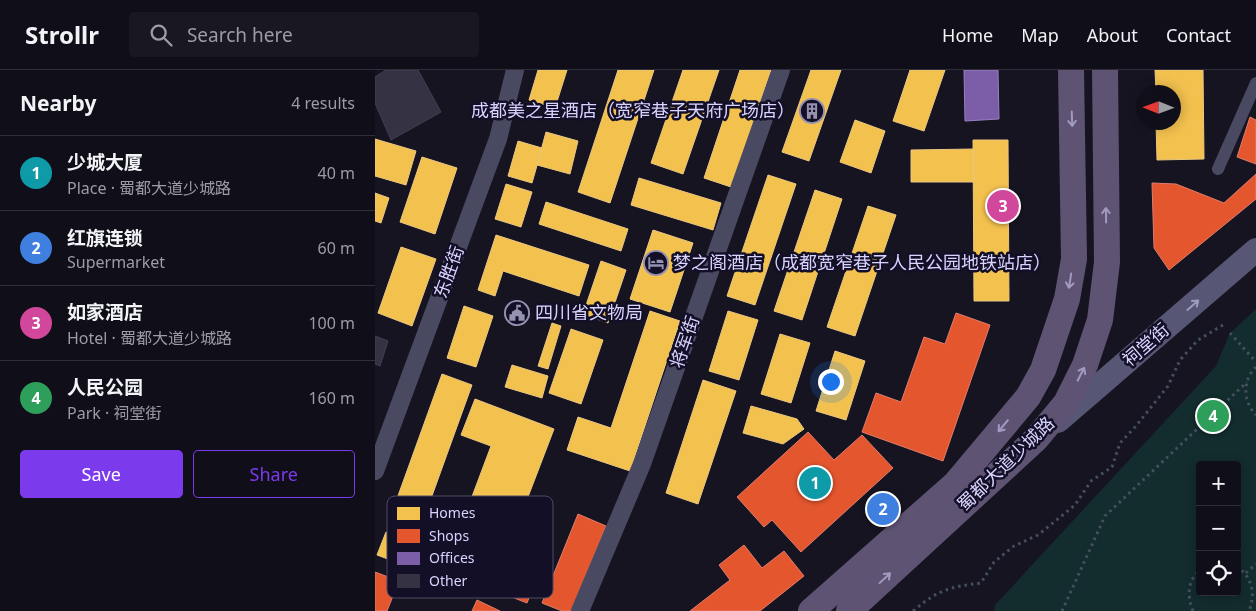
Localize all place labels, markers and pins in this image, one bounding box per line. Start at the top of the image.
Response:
place label: 成都美之星酒店（宽窄巷子天府广场店） [471,98,795,122]
building icon: 成都美之星酒店（宽窄巷子天府广场店） [799,98,825,124]
pin: 3 [987,187,1019,225]
hotel icon: 梦之阁酒店（成都宽窄巷子人民公园地铁站店） [643,250,669,276]
place label: 梦之阁酒店（成都宽窄巷子人民公园地铁站店） [673,250,1051,274]
public building icon: 四川省文物局 [504,300,530,326]
place label: 四川省文物局 [535,300,643,324]
pin: 4 [1197,397,1229,435]
pin: 1 [799,464,831,502]
pin: 2 [867,490,899,528]

